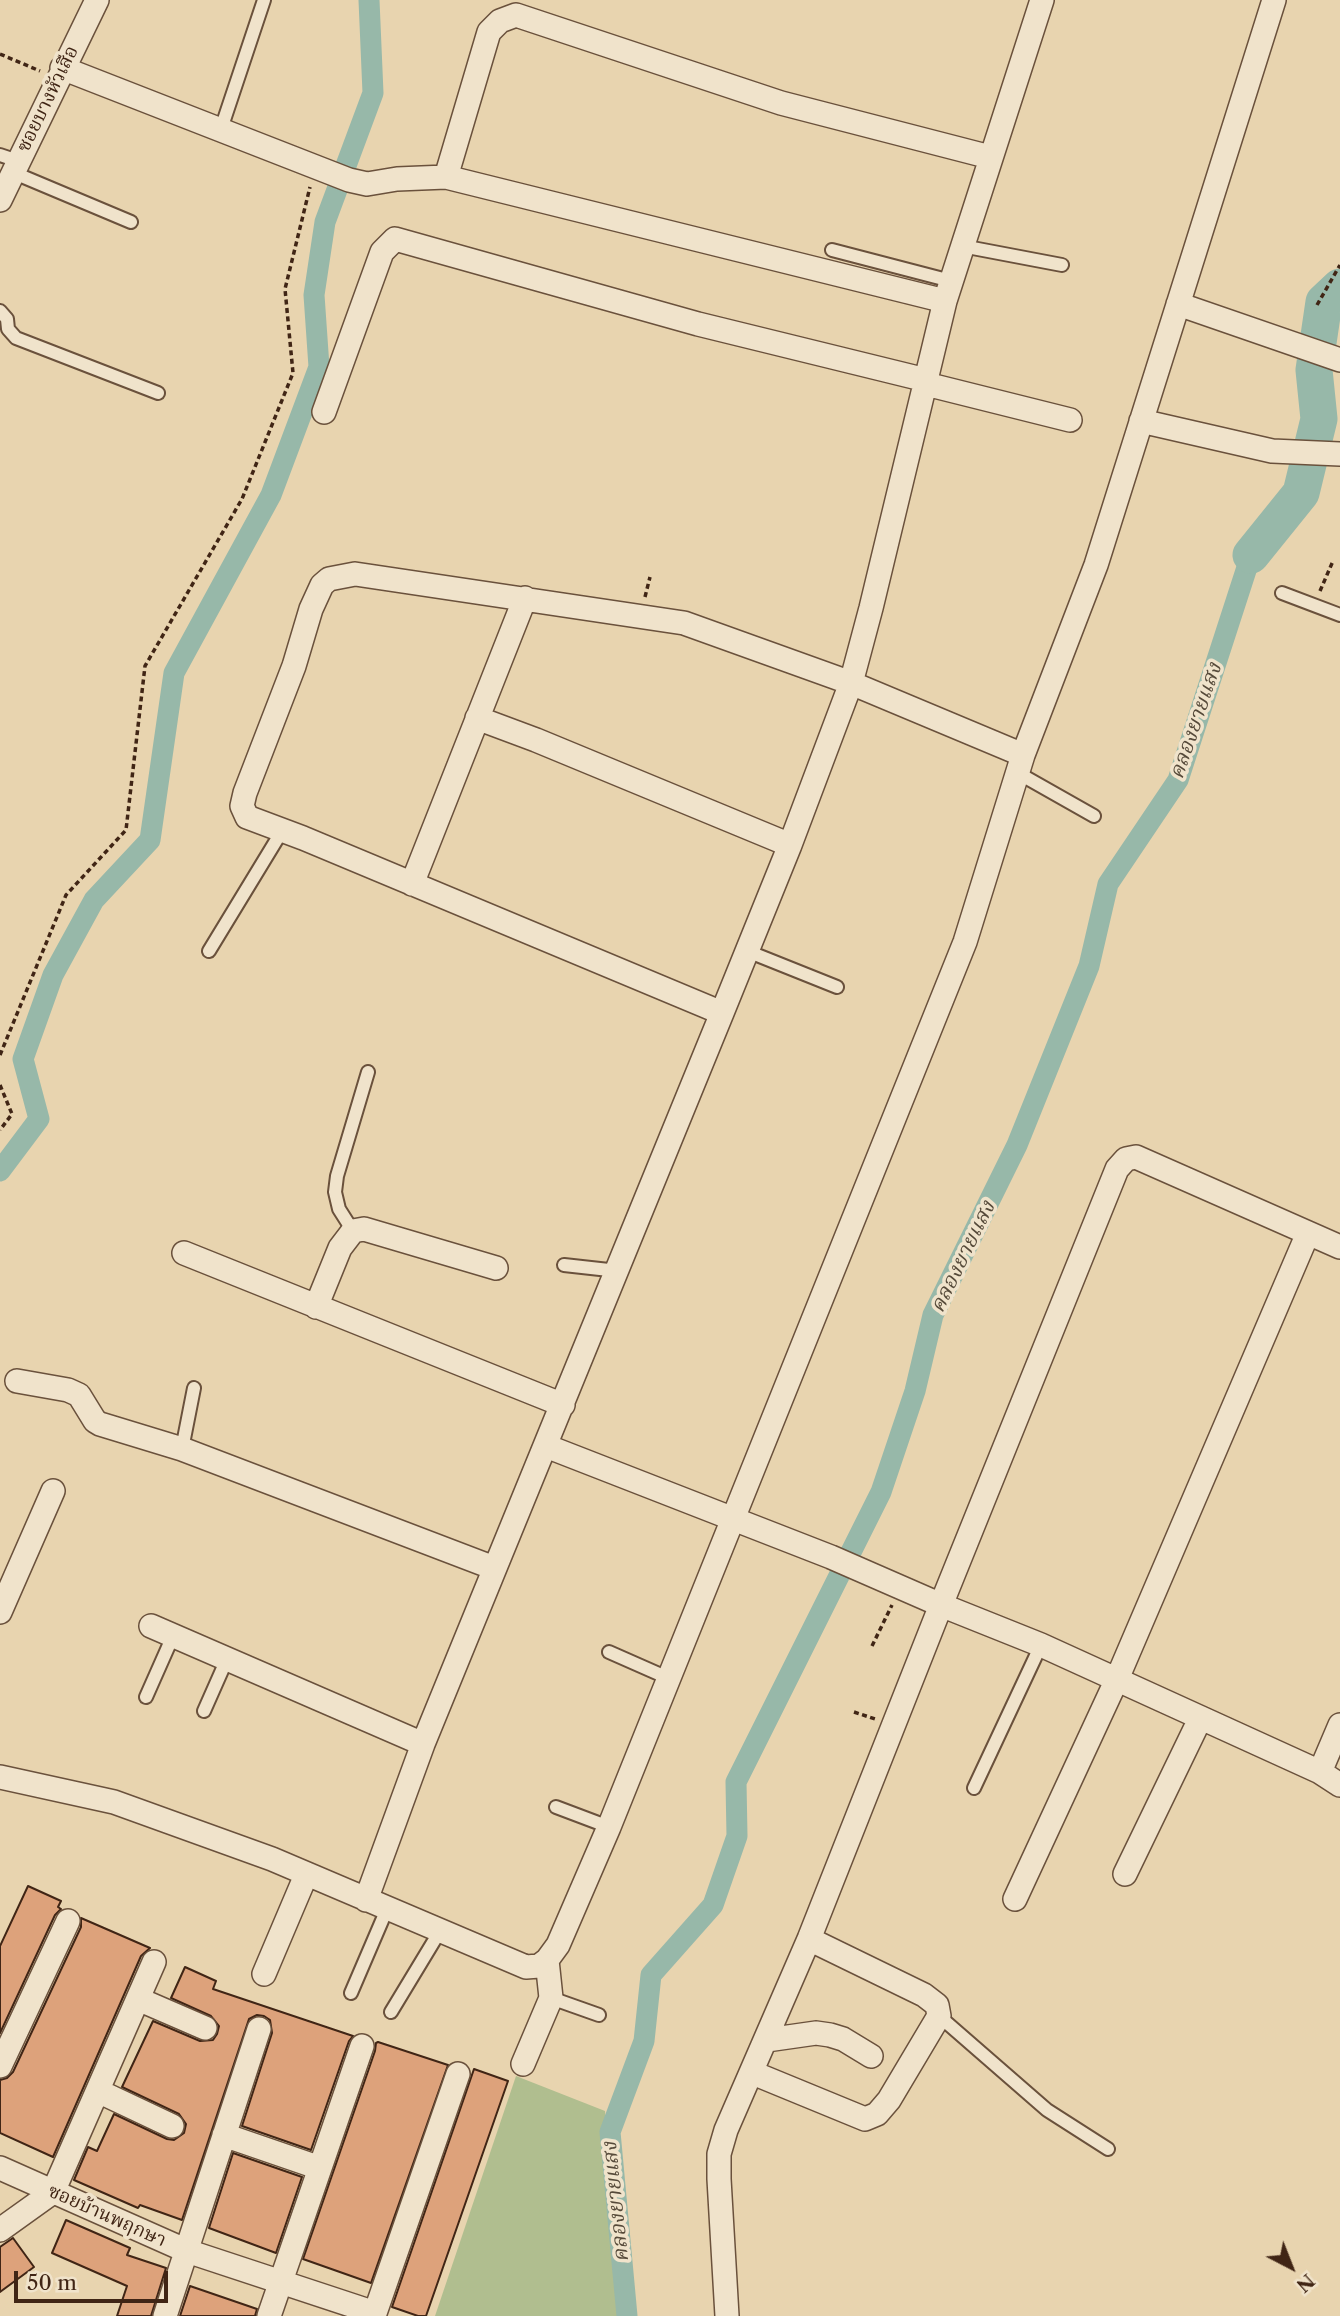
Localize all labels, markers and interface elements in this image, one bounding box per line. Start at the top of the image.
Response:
street label: ซอยบางหัวเสือ [12,42,84,156]
water label: คลองยายแสง [1164,660,1228,782]
water label: คลองยายแสง [925,1197,1001,1317]
water label: คลองยายแสง [597,2140,635,2264]
street label: ซอยบ้านพฤกษา [44,2180,170,2252]
north arrow [1256,2232,1326,2302]
scale bar [18,2256,172,2300]
text: N [1292,2269,1319,2297]
text: 50 m [27,2270,77,2295]

